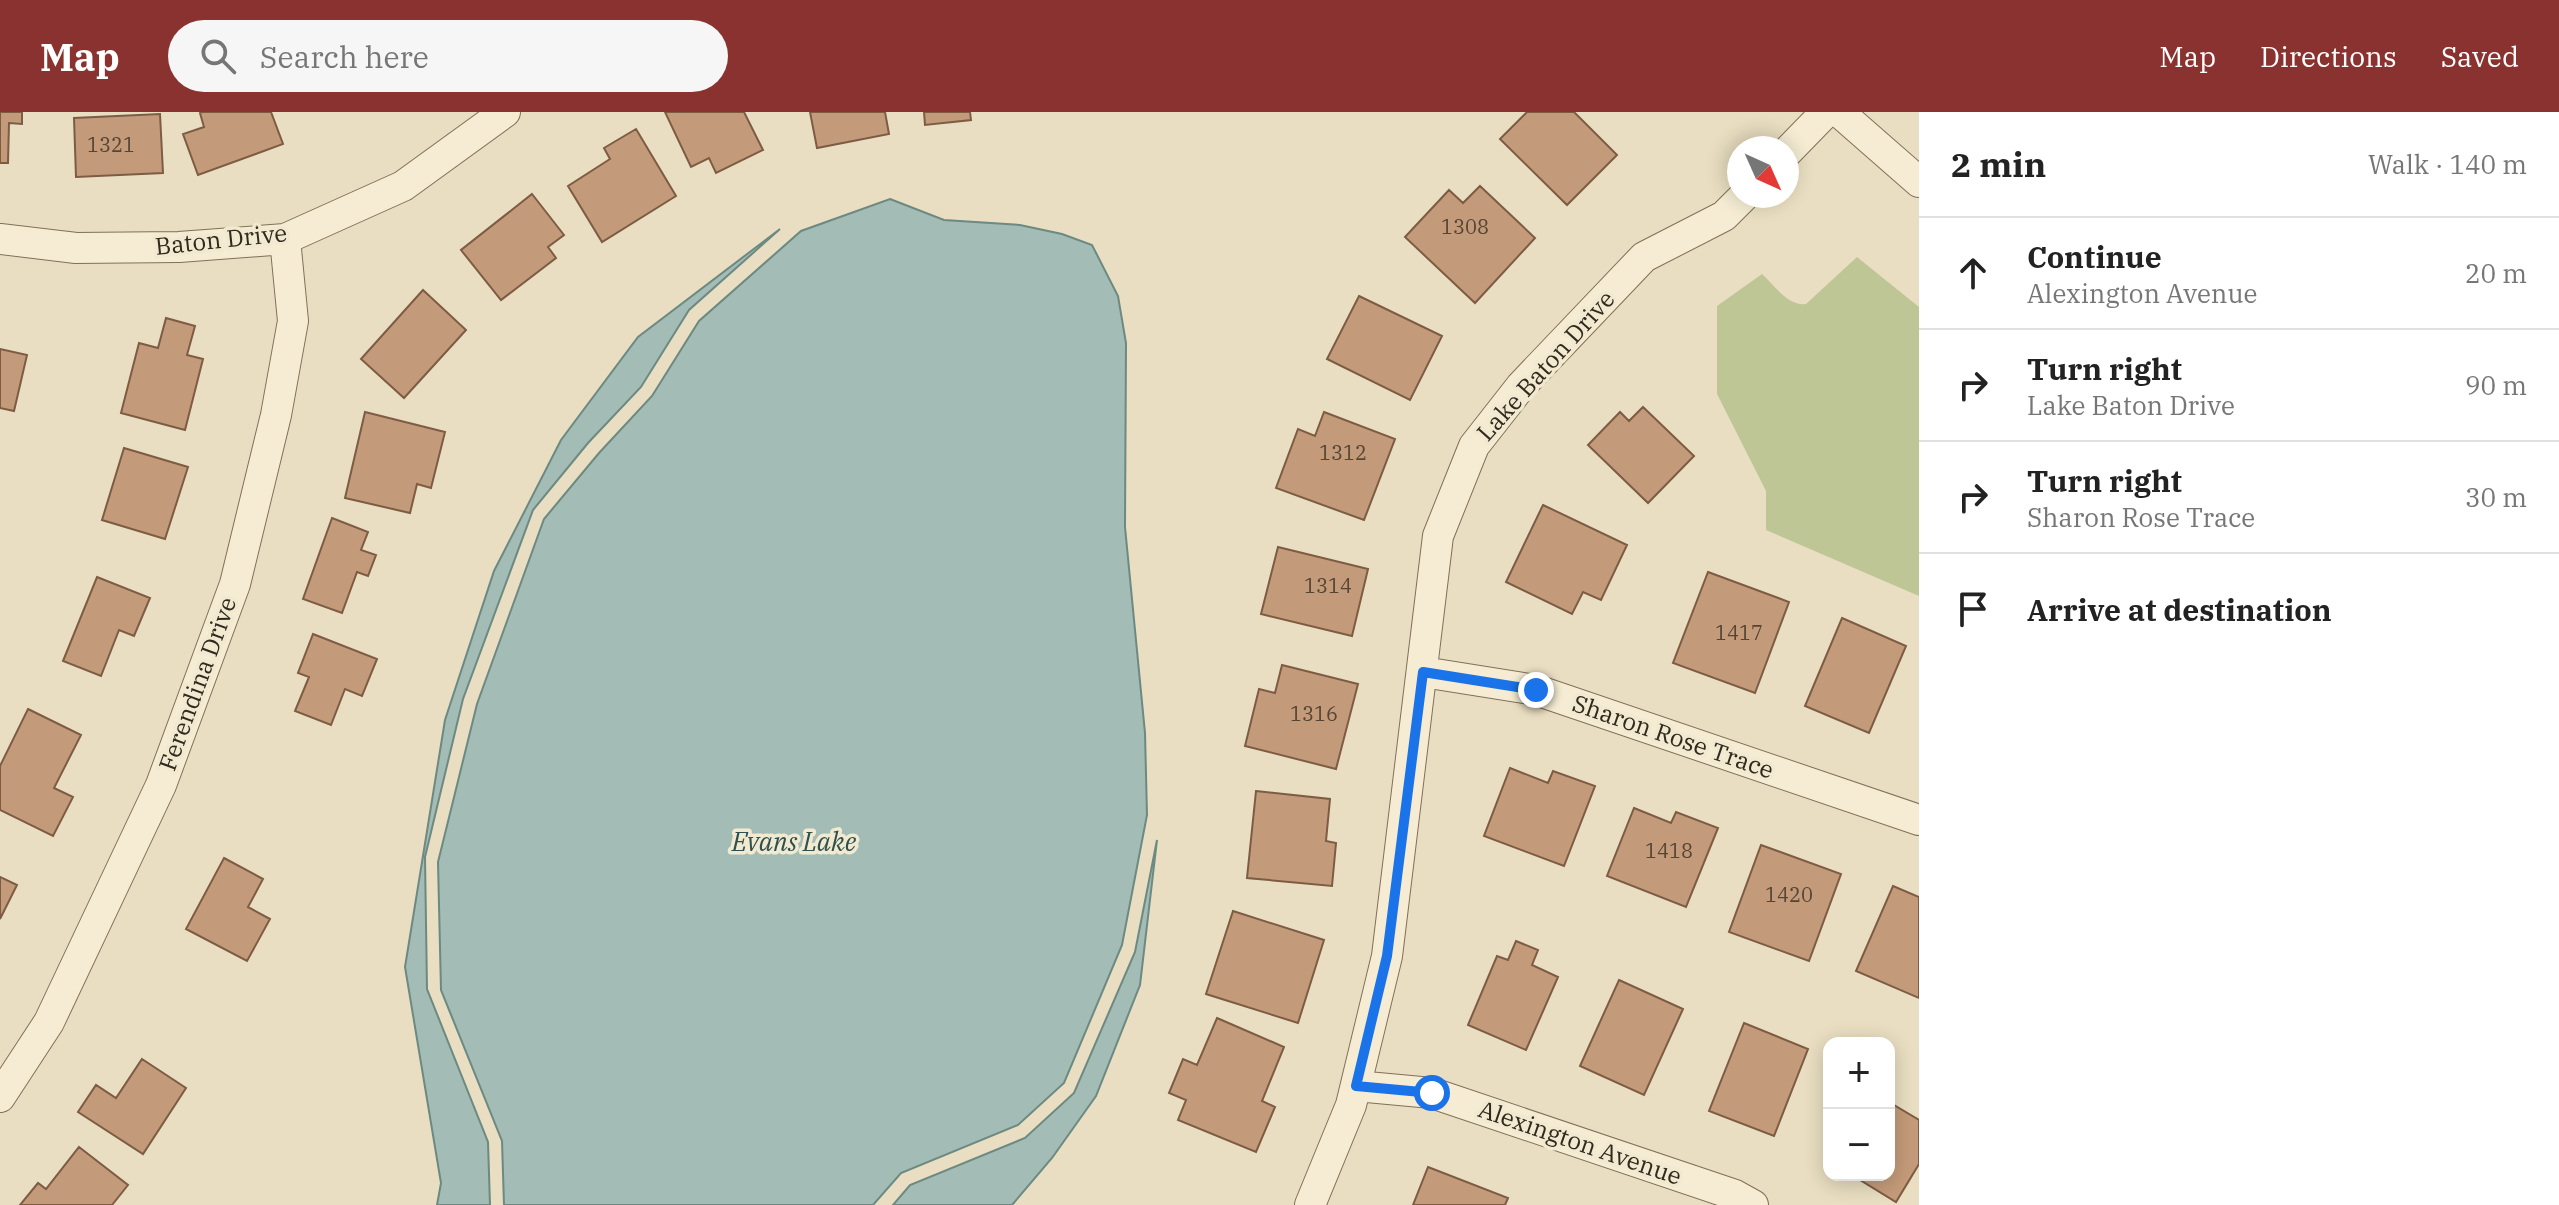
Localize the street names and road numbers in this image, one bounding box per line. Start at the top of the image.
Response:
street label: Baton Drive [153,216,288,262]
street label: Lake Baton Drive [1469,283,1621,447]
street label: Ferendina Drive [151,592,243,775]
street label: Sharon Rose Trace [1568,687,1778,785]
street label: Alexington Avenue [1475,1092,1686,1192]

